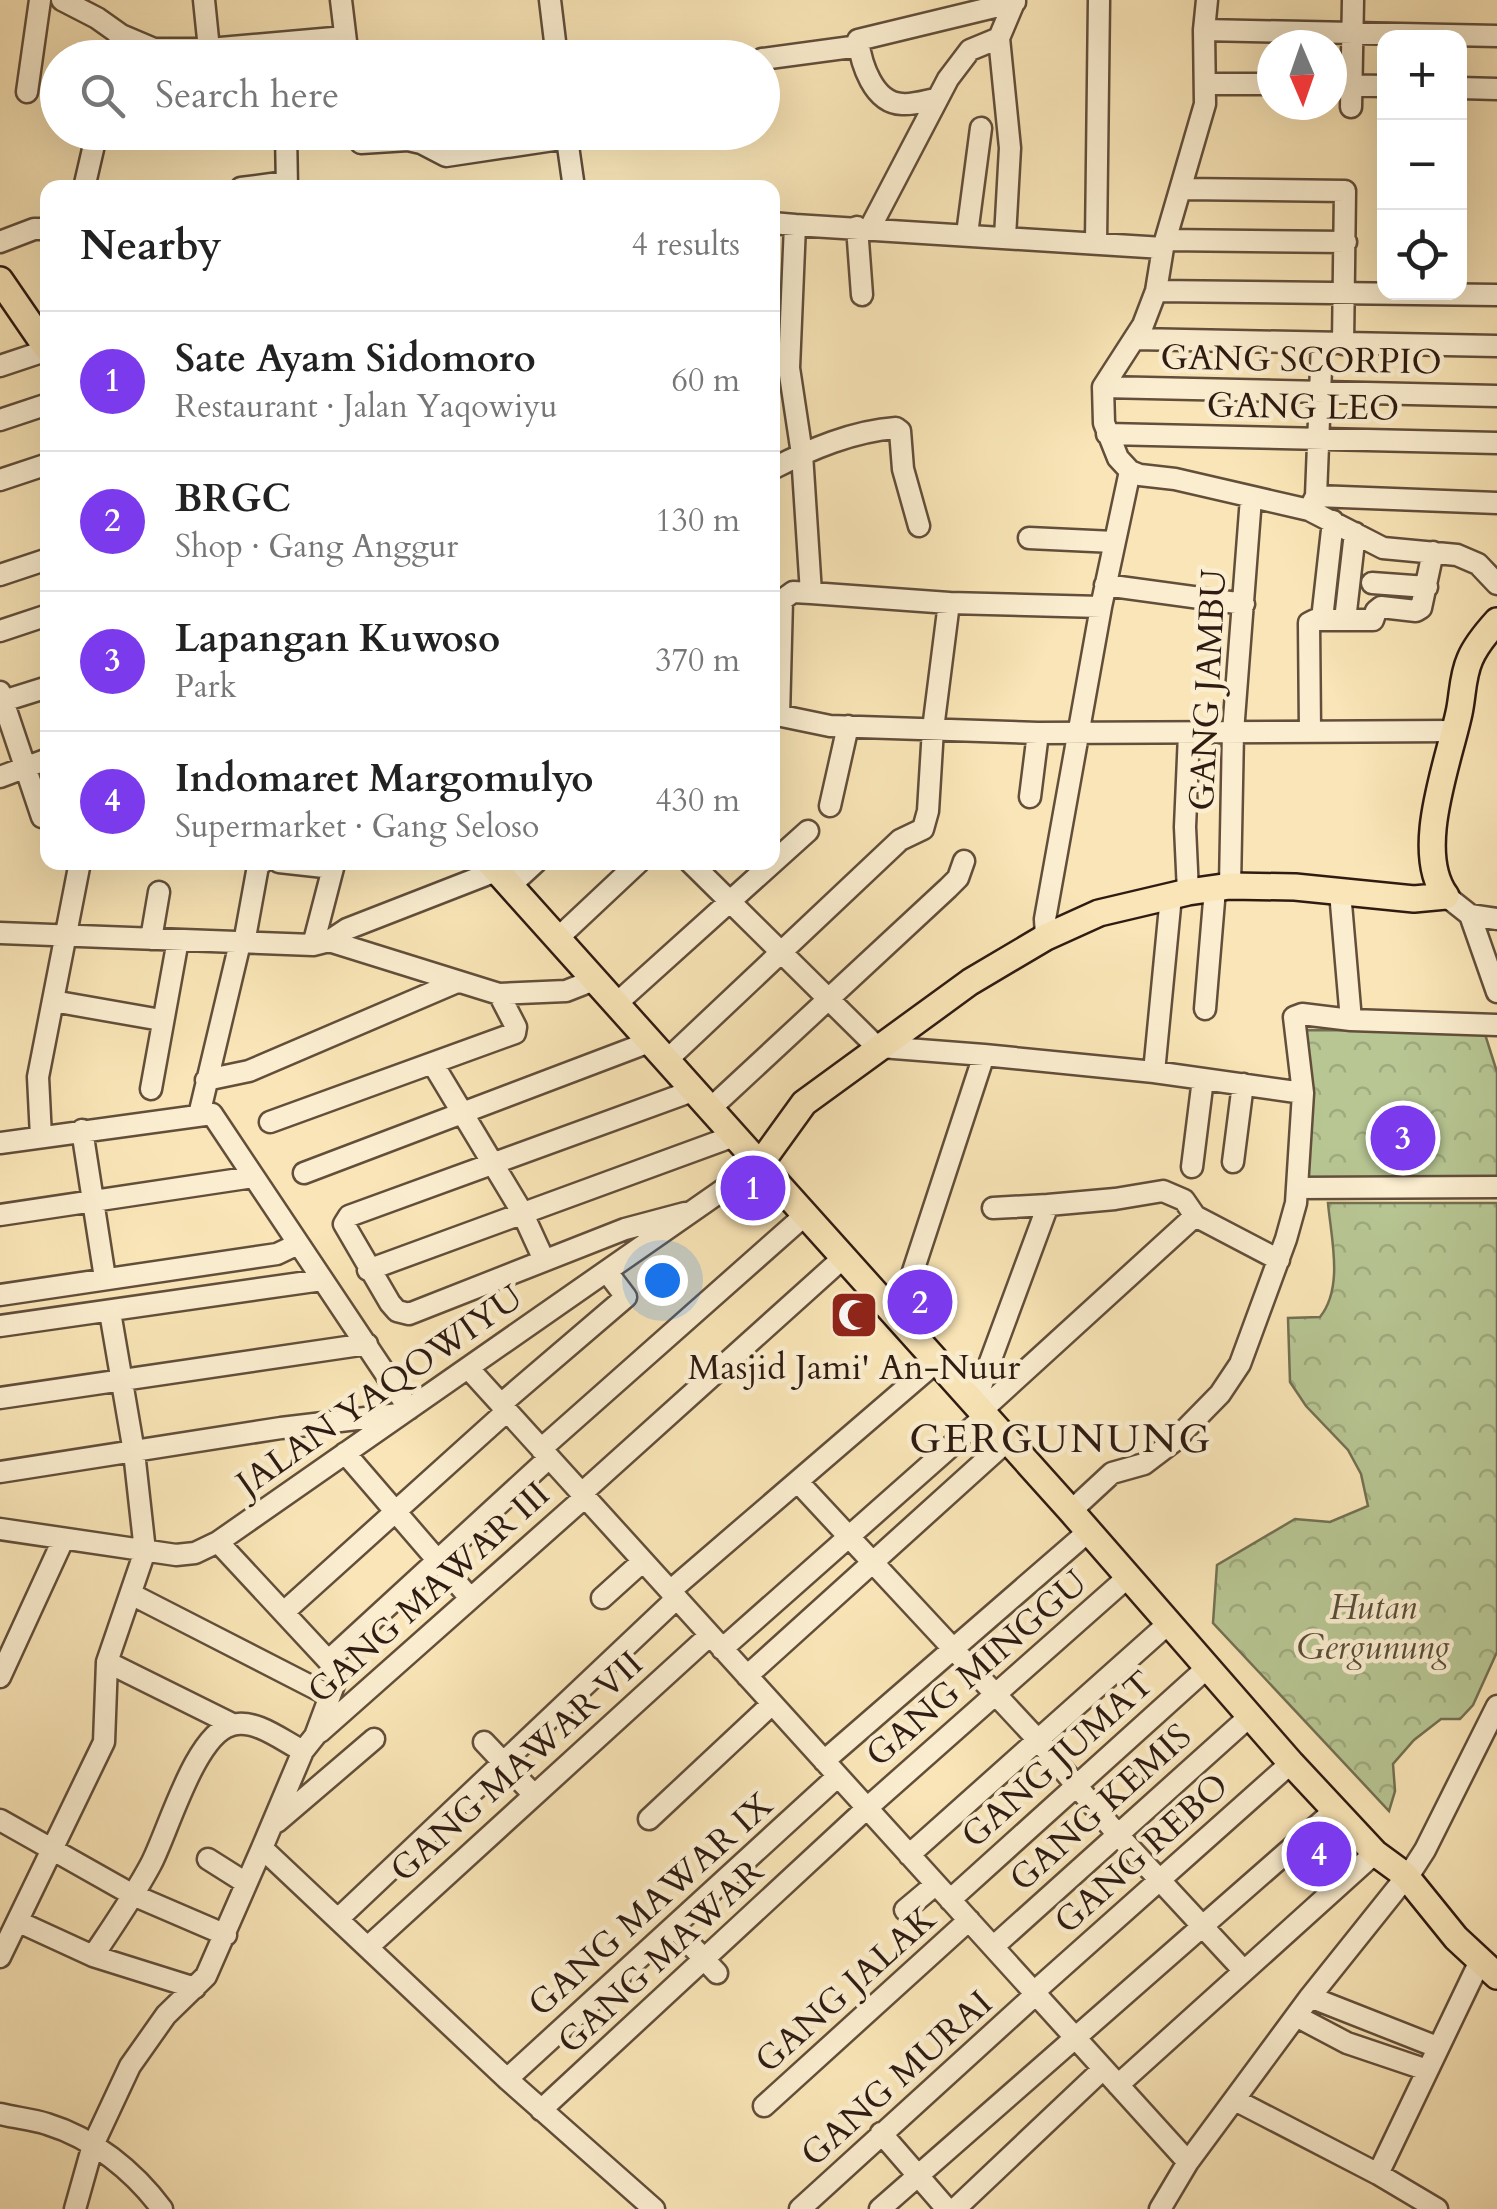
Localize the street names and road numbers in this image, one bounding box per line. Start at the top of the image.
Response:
street label: GANG SCORPIO [1160,334,1442,386]
street label: GANG LEO [1206,381,1400,433]
street label: GANG JAMBU [1178,568,1238,812]
street label: JALAN YAQOWIYU [223,1274,532,1511]
street label: GANG MAWAR III [297,1471,560,1714]
street label: GANG MINGGU [856,1559,1098,1778]
street label: GANG MAWAR VII [380,1640,653,1893]
street label: GANG JUMAT [951,1660,1164,1859]
street label: GANG KEMIS [999,1713,1202,1902]
street label: GANG REBO [1044,1762,1239,1945]
street label: GANG MAWAR IX [519,1783,781,2025]
street label: GANG MAWAR [549,1850,771,2062]
street label: GANG JALAK [745,1895,947,2084]
street label: GANG MURAI [791,1980,1003,2178]

